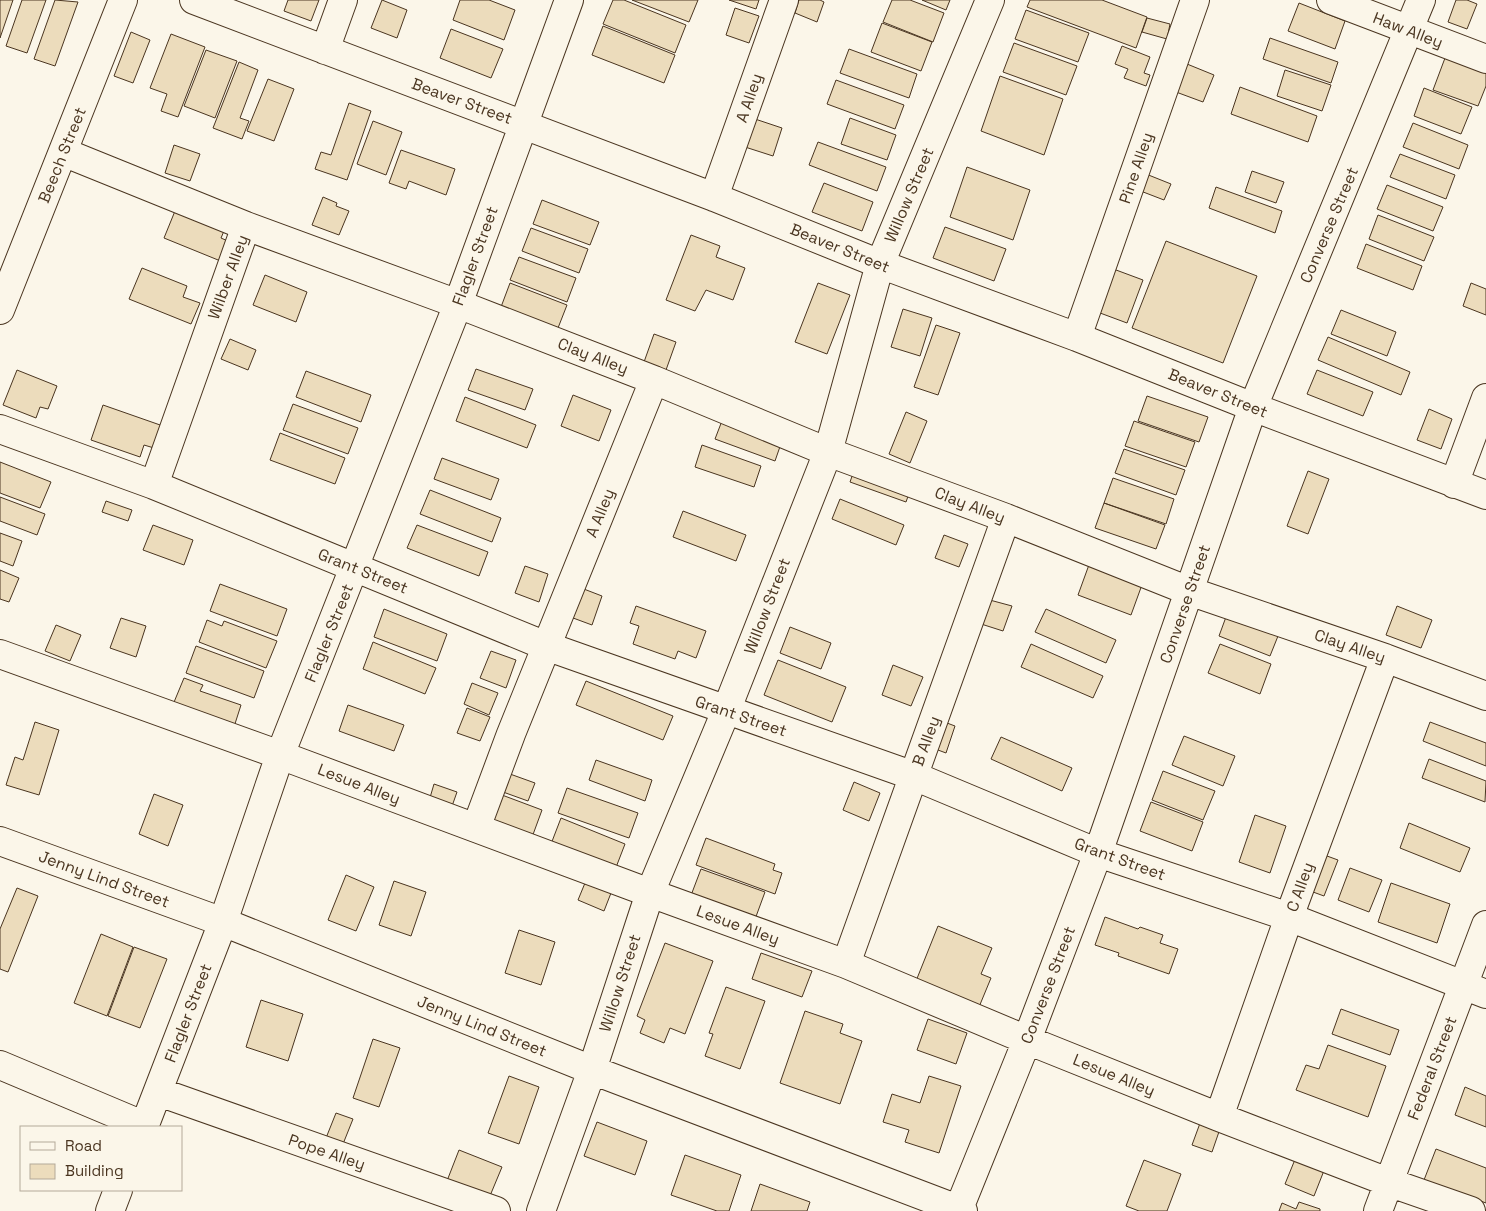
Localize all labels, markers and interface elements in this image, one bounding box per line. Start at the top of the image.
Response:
street label: Haw Alley [1370,7,1446,53]
street label: A Alley [731,70,767,126]
street label: Beaver Street [409,73,515,129]
street label: Beech Street [33,104,91,206]
street label: Pine Alley [1114,130,1158,206]
street label: Willow Street [880,144,938,246]
street label: Converse Street [1295,164,1363,286]
street label: Flagler Street [447,203,503,309]
street label: Beaver Street [787,218,893,278]
street label: Wilber Alley [203,232,253,322]
street label: Clay Alley [555,333,631,379]
street label: Beaver Street [1165,363,1271,423]
street label: Clay Alley [932,482,1008,528]
street label: A Alley [581,485,619,541]
street label: Converse Street [1155,542,1215,666]
street label: Grant Street [315,543,411,599]
street label: Willow Street [739,555,795,657]
street label: Flagler Street [300,581,358,685]
street label: Clay Alley [1312,624,1388,668]
street label: Grant Street [692,691,790,741]
street label: B Alley [907,713,945,769]
street label: Lesue Alley [315,759,403,809]
street label: Grant Street [1072,833,1168,885]
street label: Jenny Lind Street [36,846,172,912]
street label: C Alley [1281,859,1319,915]
street label: Lesue Alley [694,900,782,950]
street label: Converse Street [1016,923,1080,1047]
street label: Willow Street [594,932,646,1034]
street label: Flagler Street [160,961,216,1065]
street label: Jenny Lind Street [414,990,550,1062]
street label: Federal Street [1403,1013,1461,1123]
street label: Lesue Alley [1070,1049,1158,1101]
legend [20,1126,182,1191]
street label: Pope Alley [286,1129,368,1175]
text: Road [65,1136,102,1155]
text: Building [65,1161,124,1180]

